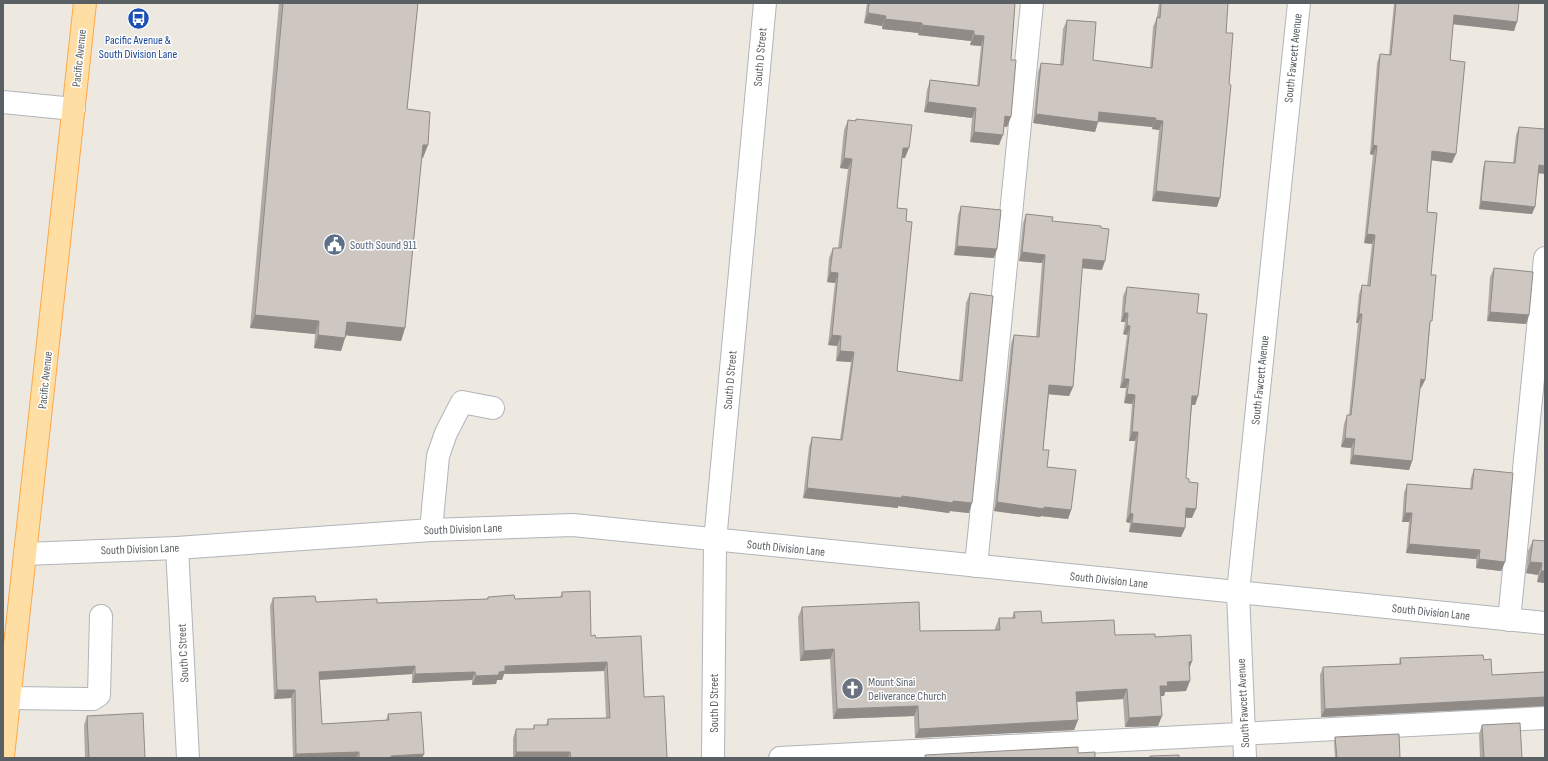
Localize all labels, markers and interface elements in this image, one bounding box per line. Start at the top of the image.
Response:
bus stop icon: Pacific Avenue & South Division Lane [125,6,151,32]
street label: South Fawcett Avenue [1281,13,1306,103]
street label: South D Street [750,27,771,87]
street label: Pacific Avenue [69,28,90,88]
place label: Pacific Avenue & South Division Lane [99,33,177,62]
public building icon: South Sound 911 [321,232,347,258]
place label: South Sound 911 [350,238,418,253]
street label: South Fawcett Avenue [1248,335,1273,425]
street label: Pacific Avenue [35,350,56,410]
street label: South D Street [720,350,741,410]
street label: South Division Lane [424,521,503,538]
street label: South Division Lane [746,537,826,560]
street label: South Division Lane [101,541,180,558]
street label: South Division Lane [1069,569,1149,592]
street label: South Division Lane [1391,601,1471,624]
street label: South C Street [174,623,193,683]
street label: South Fawcett Avenue [1234,658,1253,748]
street label: South D Street [707,673,722,732]
place label: Mount Sinai Deliverance Church [868,675,946,704]
church icon: Mount Sinai Deliverance Church [840,676,866,702]

